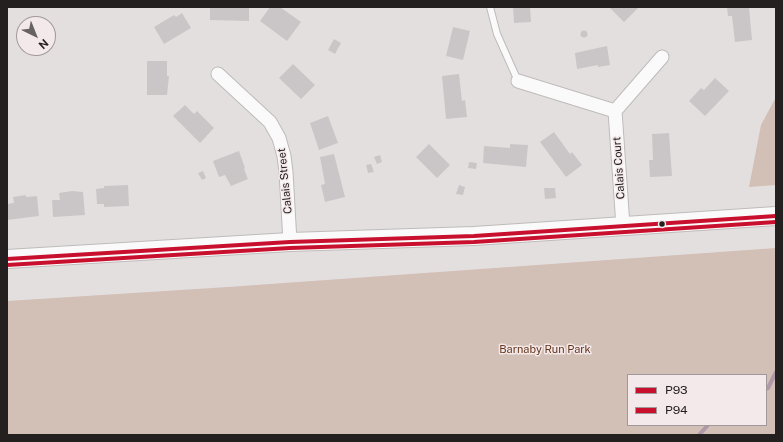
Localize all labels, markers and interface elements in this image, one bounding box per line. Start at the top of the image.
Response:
north arrow [16,16,56,56]
text: N [36,37,51,51]
street label: Calais Court [610,136,628,200]
street label: Calais Street [275,147,295,215]
unlabelled marker [657,219,667,229]
park label: Barnaby Run Park [499,343,591,357]
legend [627,374,767,426]
text: P93 [665,383,688,397]
text: P94 [665,403,688,417]

